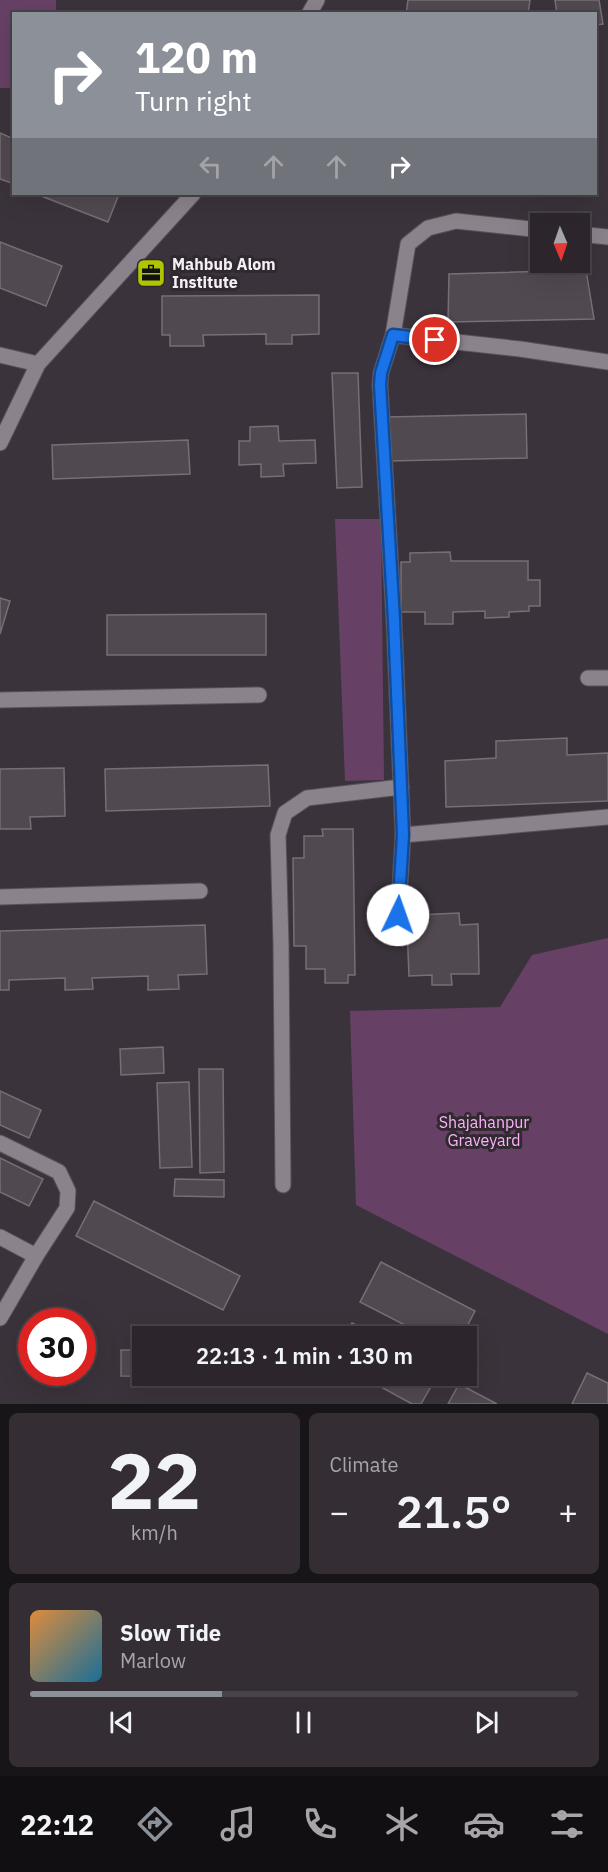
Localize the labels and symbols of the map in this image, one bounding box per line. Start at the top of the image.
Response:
north arrow [530,213,590,273]
place label: Mahbub Alom Institute [172,254,276,292]
office icon: Mahbub Alom Institute [135,257,167,289]
pin [409,314,460,365]
position arrow [366,883,430,947]
park label: Shajahanpur Graveyard [439,1112,529,1150]
speed limit sign: 30 [18,1308,96,1386]

